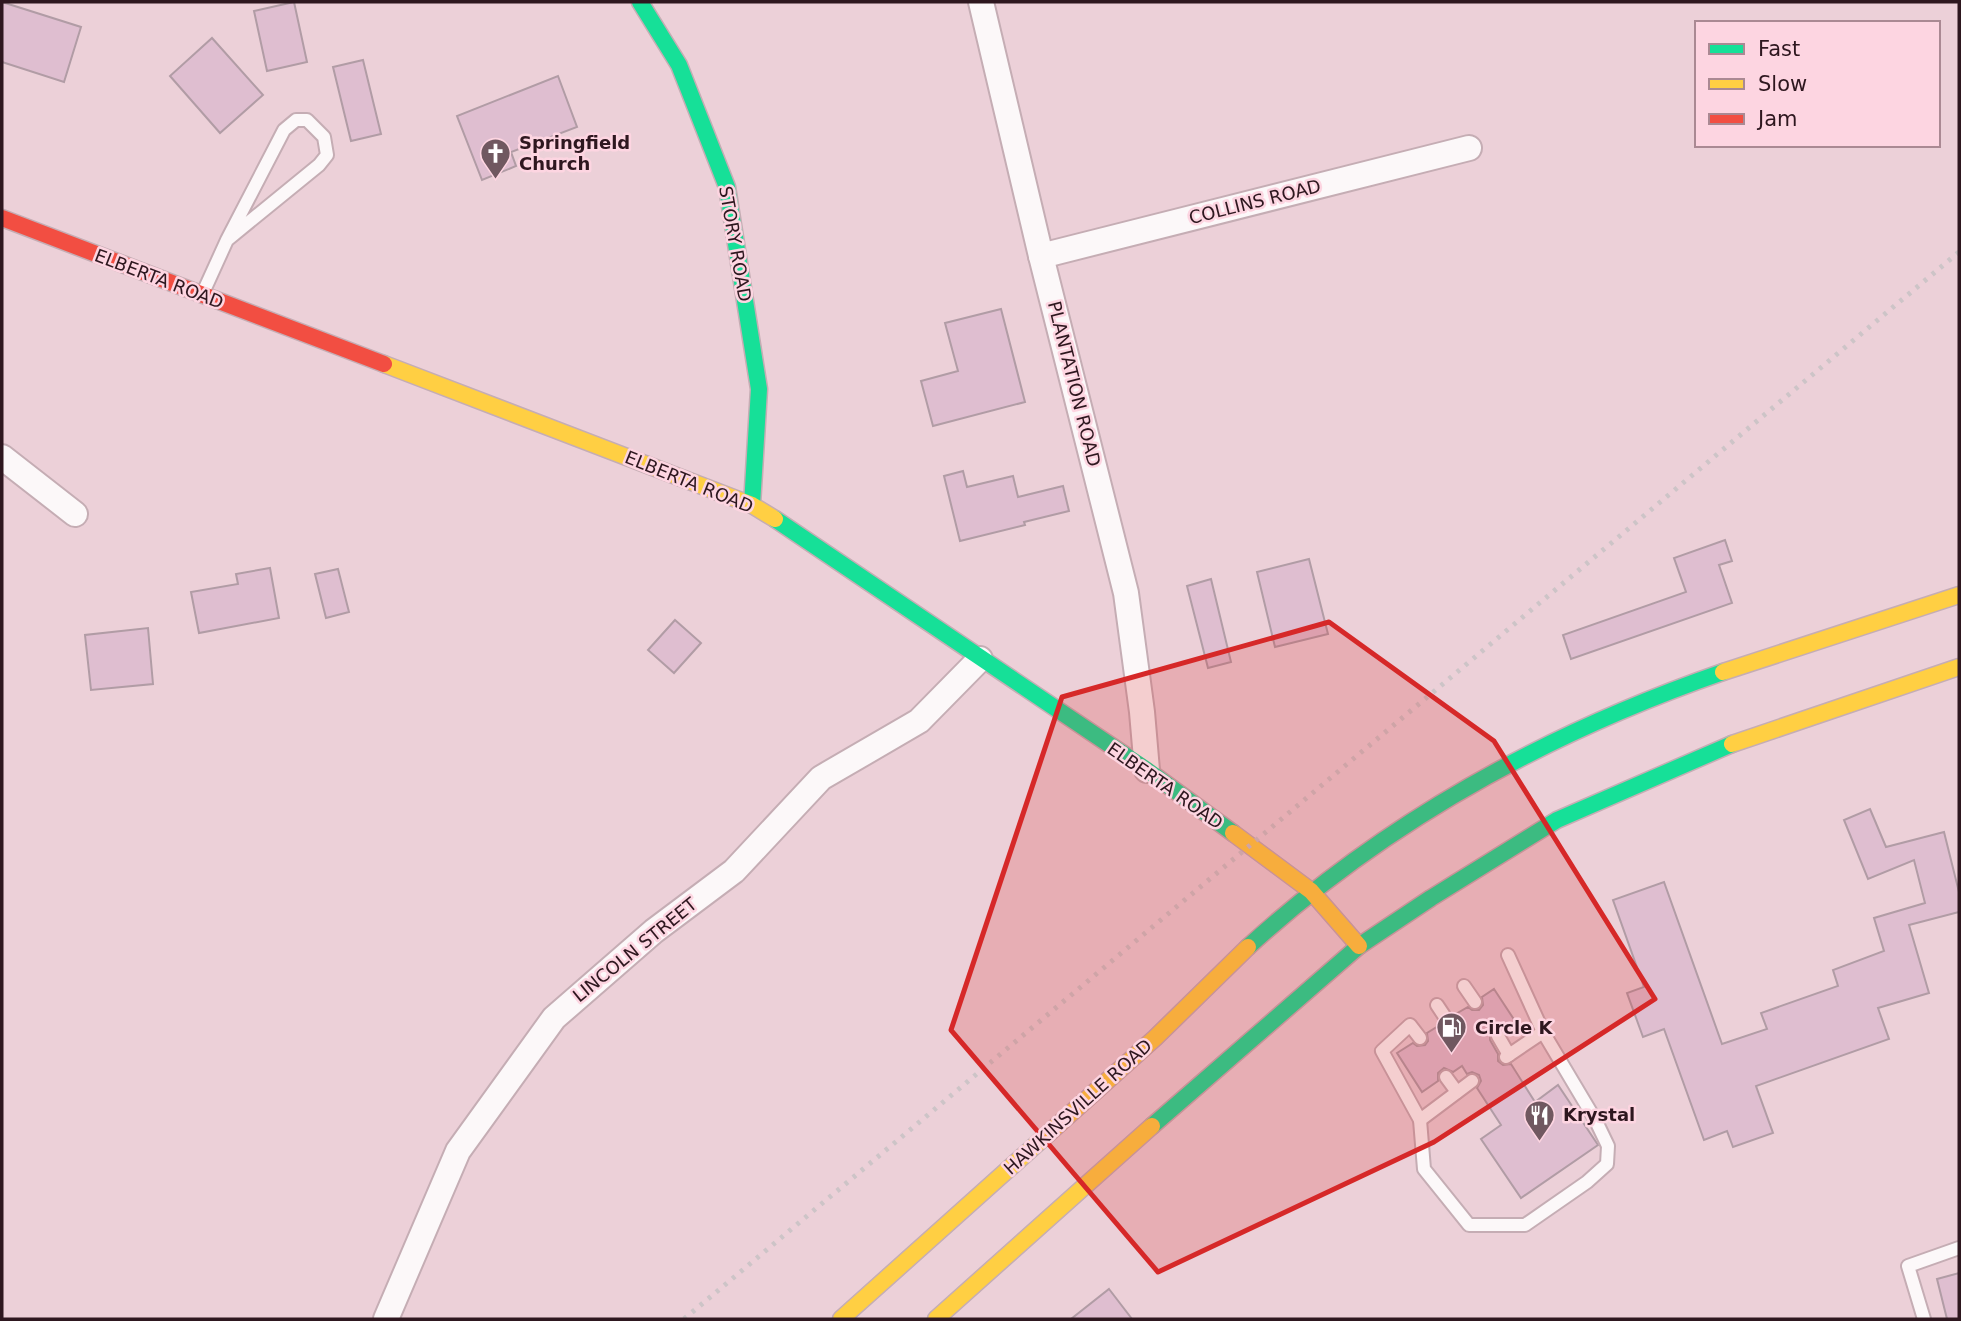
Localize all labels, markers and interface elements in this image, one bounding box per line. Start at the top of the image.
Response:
legend [1695,21,1940,147]
text: Fast [1758,37,1800,61]
text: Slow [1758,72,1807,96]
text: Jam [1756,107,1798,131]
place label: Springfield Church [519,132,630,174]
church icon: Springfield Church [479,136,513,180]
street label: COLLINS ROAD [1187,175,1323,228]
street label: STORY ROAD [715,184,756,303]
street label: ELBERTA ROAD [92,244,227,313]
street label: PLANTATION ROAD [1044,299,1105,469]
street label: ELBERTA ROAD [622,446,756,517]
street label: ELBERTA ROAD [1103,738,1227,833]
street label: LINCOLN STREET [568,893,702,1006]
fuel station icon: Circle K [1435,1011,1469,1055]
place label: Circle K [1475,1017,1554,1038]
street label: HAWKINSVILLE ROAD [999,1035,1156,1179]
restaurant icon: Krystal [1523,1098,1557,1142]
place label: Krystal [1563,1104,1635,1125]

